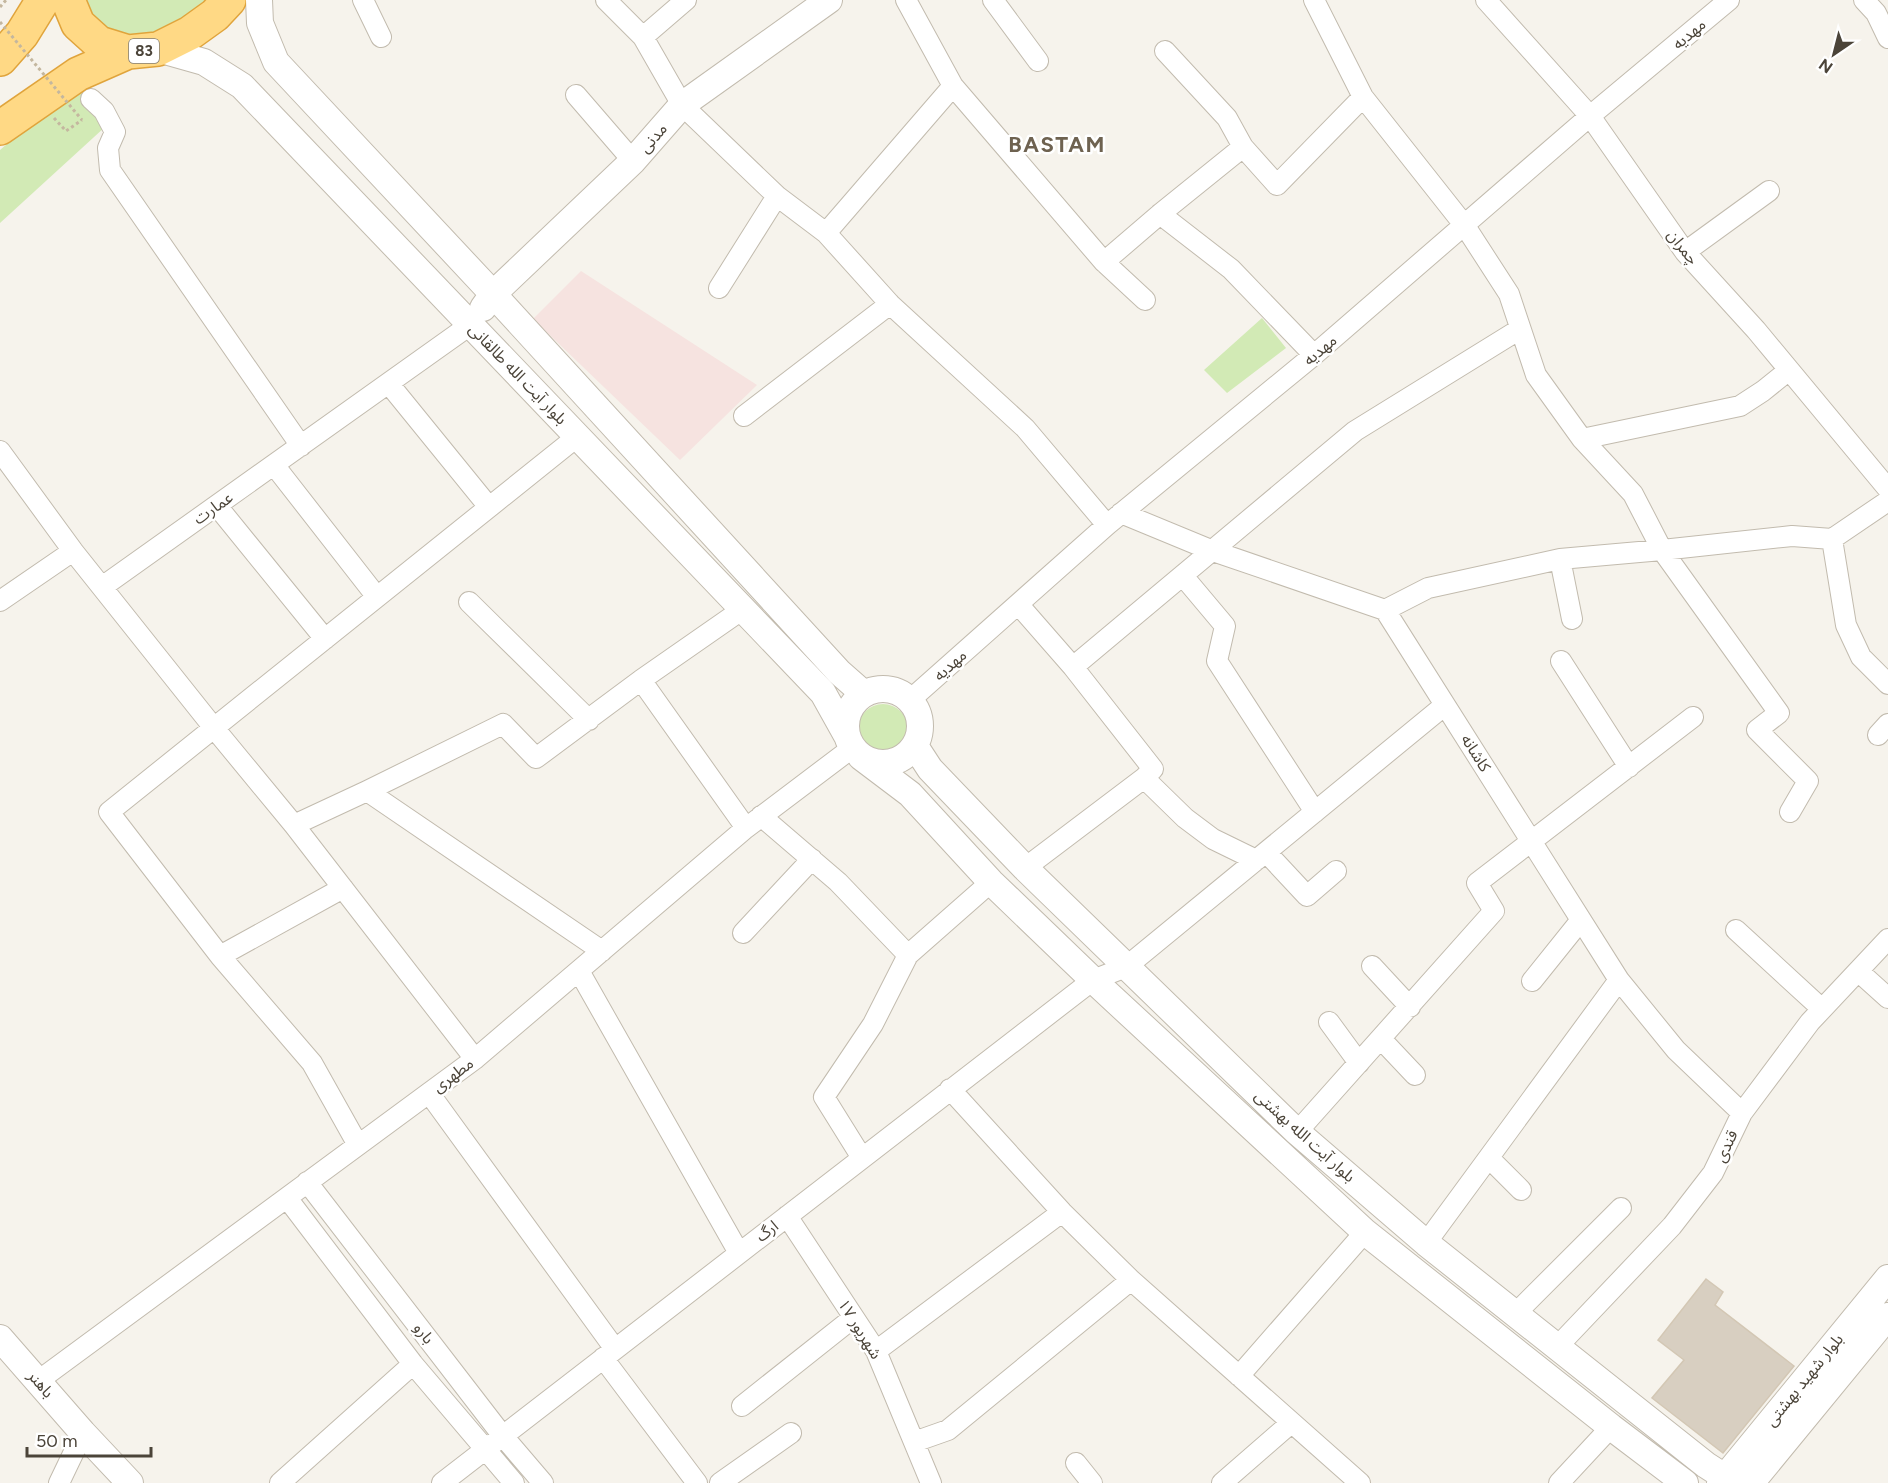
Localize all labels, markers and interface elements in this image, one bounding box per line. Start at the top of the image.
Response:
street label: مهدیه [1668,15,1710,53]
north arrow [1804,24,1864,84]
road number: 83 [129,39,159,63]
text: N [1815,55,1836,77]
street label: مدنی [635,119,671,157]
district label: BASTAM [1008,131,1106,158]
street label: چمران [1663,226,1703,269]
street label: بلوار آیت الله طالقانی [465,320,571,428]
street label: مهدیه [1299,331,1341,369]
street label: عمارت [190,488,236,528]
street label: مهدیه [930,645,970,685]
street label: کاشانه [1457,731,1495,776]
street label: مطهری [429,1053,477,1097]
street label: بلوار آیت الله بهشتی [1251,1086,1359,1186]
street label: قندی [1710,1127,1742,1165]
street label: ارگ [752,1216,782,1246]
street label: ۱۷ شهریور [834,1296,886,1362]
street label: بارو [410,1318,438,1348]
street label: بلوار شهید بهشتی [1761,1330,1847,1430]
street label: باهنر [23,1366,58,1402]
scale bar [27,1420,152,1458]
text: 50 m [36,1430,78,1452]

